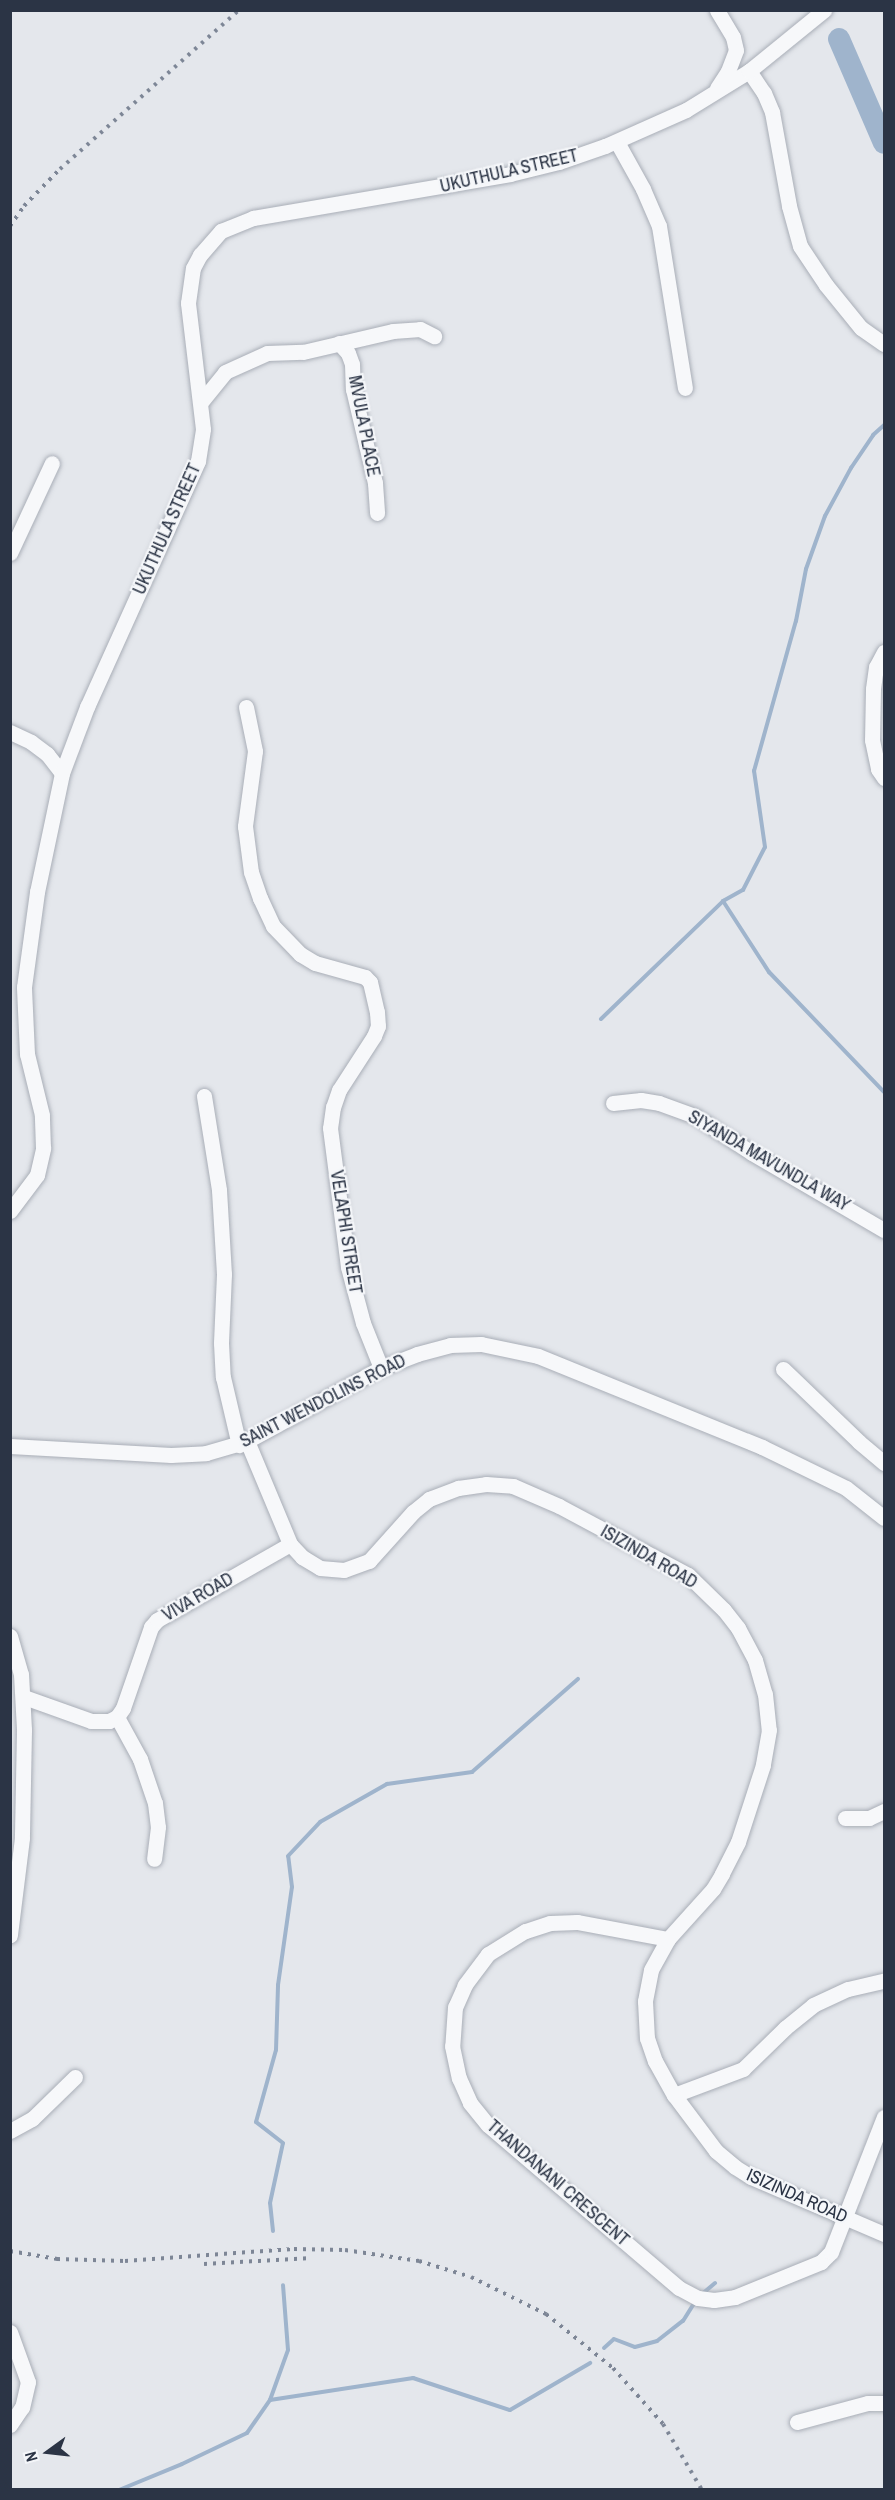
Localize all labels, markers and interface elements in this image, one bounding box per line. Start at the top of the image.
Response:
street label: UKUTHULA STREET [437,145,581,197]
street label: MVULA PLACE [344,373,384,479]
street label: UKUTHULA STREET [128,460,206,598]
street label: SIYANDA MAVUNDLA WAY [684,1105,854,1217]
street label: VELAPHI STREET [326,1169,366,1295]
street label: SAINT WENDOLINS ROAD [236,1350,410,1452]
street label: ISIZINDA ROAD [596,1520,702,1594]
street label: VIVA ROAD [158,1568,238,1626]
street label: THANDANANI CRESCENT [483,2115,633,2251]
street label: ISIZINDA ROAD [743,2164,851,2228]
north arrow [18,2422,78,2482]
text: N [19,2449,42,2464]

